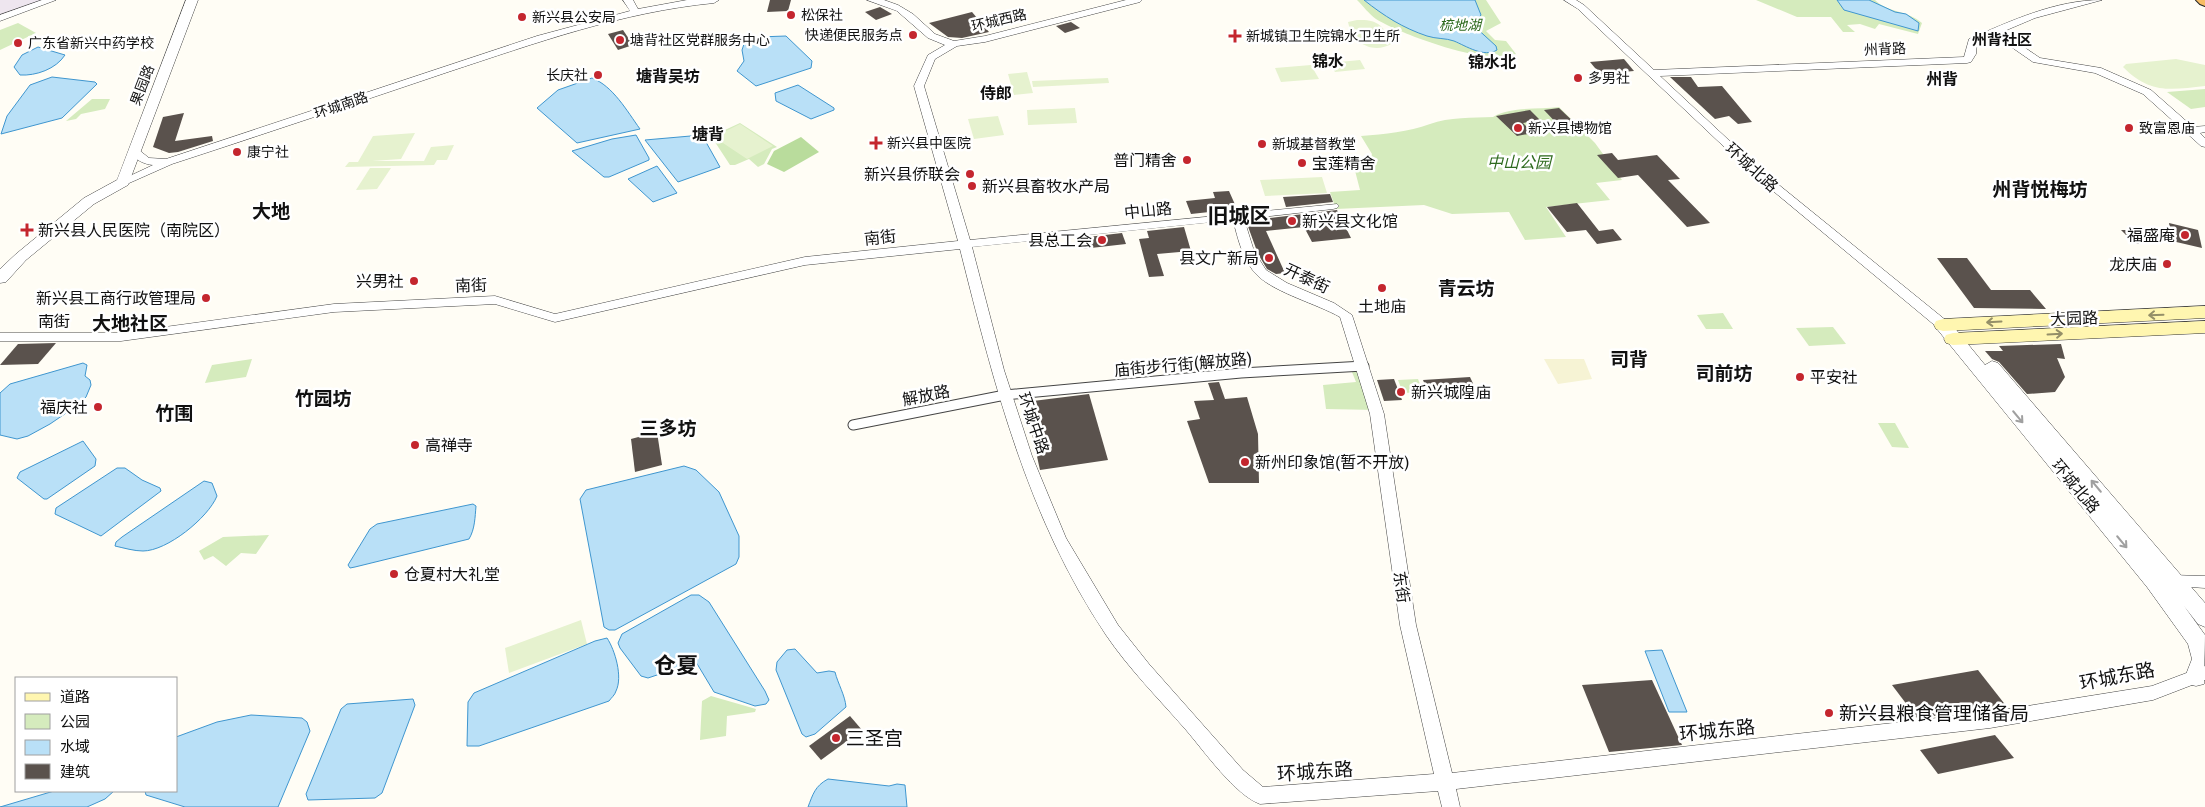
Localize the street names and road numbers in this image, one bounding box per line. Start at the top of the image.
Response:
street label: 环城西路 [969,3,1028,35]
street label: 州背路 [1863,37,1906,59]
street label: 果园路 [124,61,158,108]
street label: 环城南路 [311,85,370,123]
street label: 环城北路 [1721,136,1784,197]
street label: 中山路 [1123,195,1173,223]
street label: 南街 [863,222,897,250]
street label: 开泰街 [1281,256,1334,298]
street label: 南街 [455,271,487,297]
street label: 大园路 [2050,304,2098,330]
street label: 南街 [38,308,70,332]
street label: 庙街步行街(解放路) [1113,345,1253,381]
street label: 解放路 [900,378,952,410]
street label: 环城中路 [1013,389,1057,457]
street label: 环城北路 [2047,453,2107,518]
street label: 东街 [1389,569,1417,604]
street label: 环城东路 [2077,654,2157,696]
street label: 环城东路 [1678,711,1756,747]
street label: 环城东路 [1276,753,1354,787]

